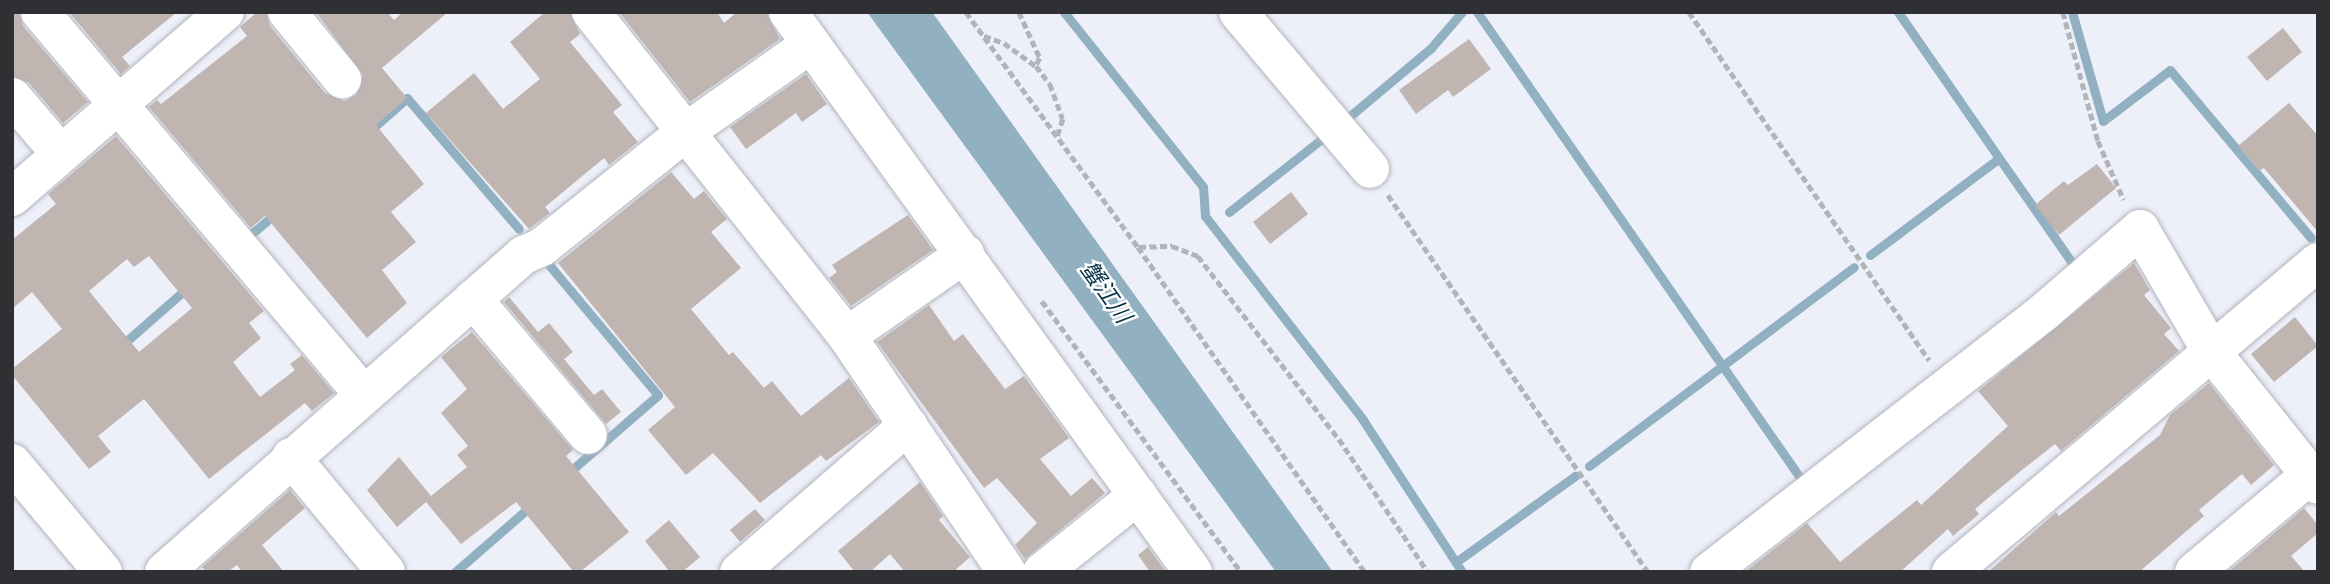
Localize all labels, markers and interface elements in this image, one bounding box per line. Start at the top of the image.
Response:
water label: 蟹江川 [1075,256,1137,328]

